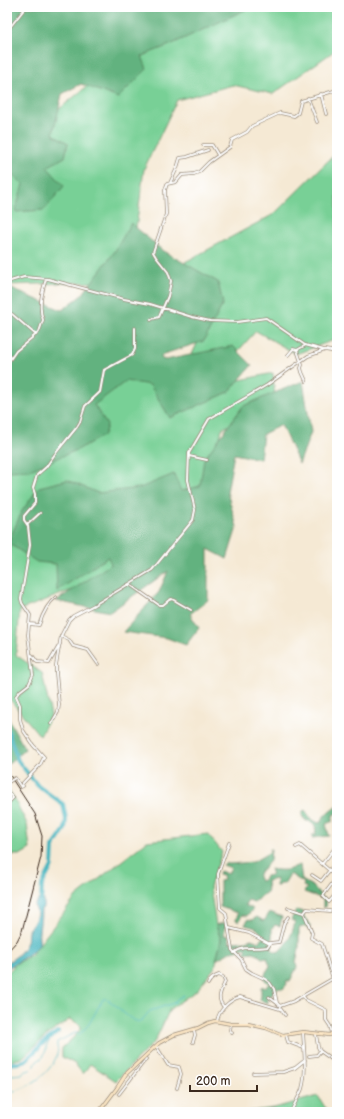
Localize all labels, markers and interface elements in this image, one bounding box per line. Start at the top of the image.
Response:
scale bar [190,1067,257,1093]
text: 200 m [196,1074,230,1089]

